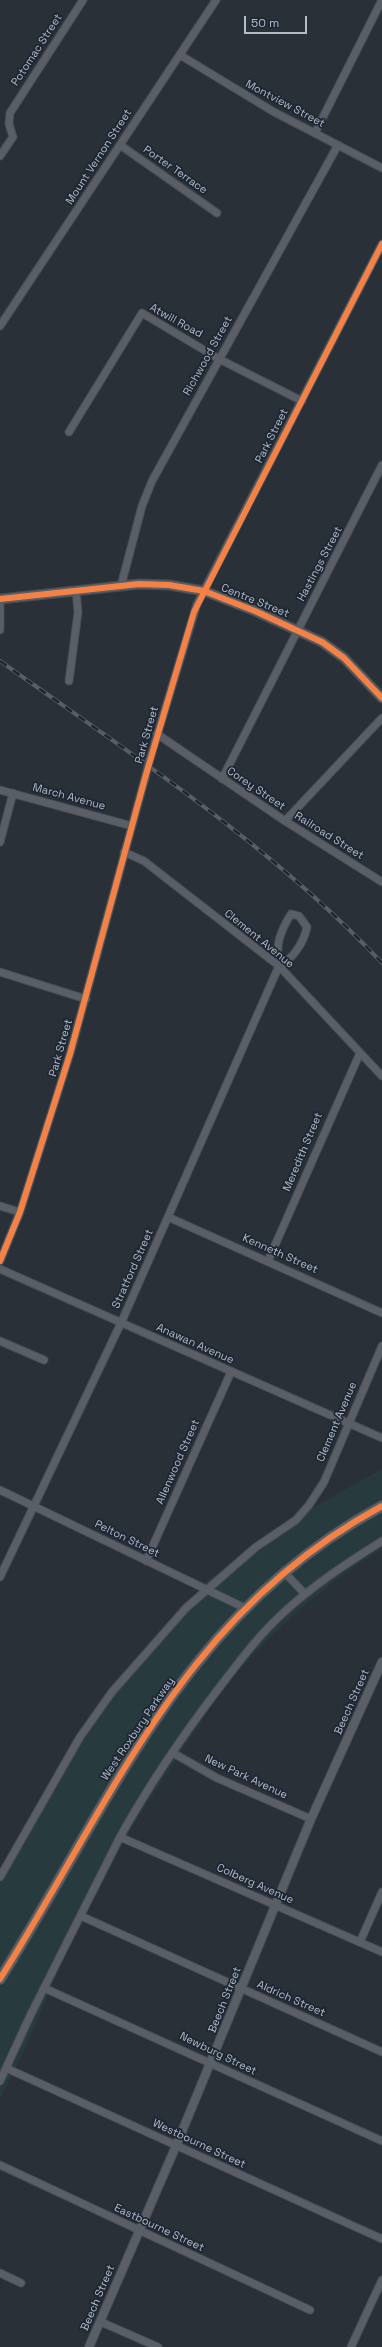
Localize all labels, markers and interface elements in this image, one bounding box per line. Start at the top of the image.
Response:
scale bar [246,8,309,34]
street label: Potomac Street [9,11,65,89]
text: 50 m [251,15,279,31]
street label: Montview Street [243,77,327,131]
street label: Mount Vernon Street [63,107,135,207]
street label: Porter Terrace [141,143,209,197]
street label: Atwill Road [147,301,205,341]
street label: Richwood Street [181,314,235,398]
street label: Park Street [253,407,291,465]
street label: Hastings Street [295,524,345,604]
street label: Centre Street [219,581,291,621]
street label: Park Street [132,705,162,765]
street label: Corey Street [224,765,288,813]
street label: March Avenue [31,781,107,813]
street label: Railroad Street [292,809,366,863]
street label: Clement Avenue [222,907,296,971]
street label: Park Street [46,1018,76,1078]
street label: Meredith Street [280,1111,326,1193]
street label: Stratford Street [110,1227,156,1311]
street label: Kenneth Street [240,1231,320,1277]
street label: Anawan Avenue [154,1321,236,1367]
street label: Clement Avenue [314,1380,360,1464]
street label: Allenwood Street [153,1418,203,1506]
street label: Pelton Street [92,1518,162,1560]
street label: Beech Street [332,1667,372,1737]
street label: West Roxbury Parkway [99,1675,177,1783]
street label: New Park Avenue [202,1752,290,1802]
street label: Colberg Avenue [214,1861,296,1907]
street label: Beech Street [206,1965,244,2035]
street label: Aldrich Street [255,1978,327,2020]
street label: Newburg Street [177,2030,259,2078]
street label: Westbourne Street [150,2117,248,2171]
street label: Eastbourne Street [112,2201,206,2255]
street label: Beech Street [78,2263,118,2333]

